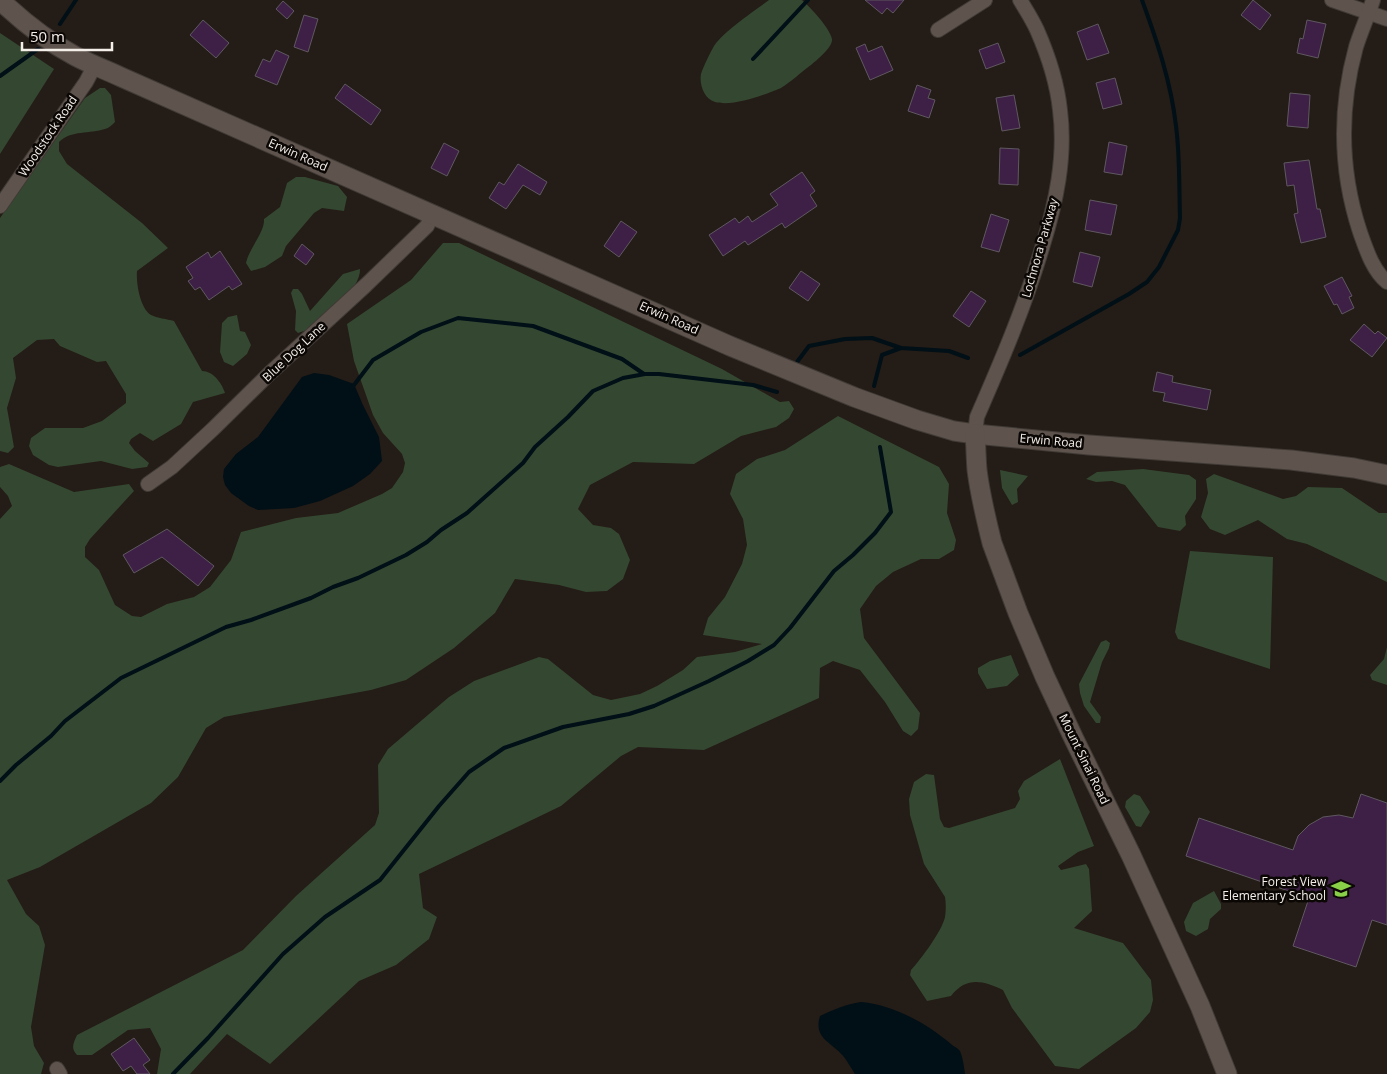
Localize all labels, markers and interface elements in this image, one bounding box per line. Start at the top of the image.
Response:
scale bar [22,20,112,52]
text: 50 m [30,26,65,46]
street label: Woodstock Road [14,92,81,179]
street label: Erwin Road [266,134,330,175]
street label: Lochnora Parkway [1017,195,1062,300]
street label: Erwin Road [637,297,701,338]
street label: Blue Dog Lane [258,318,329,385]
street label: Erwin Road [1019,429,1083,452]
street label: Mount Sinai Road [1055,711,1114,807]
place label: Forest View Elementary School [1222,873,1327,904]
school or university icon: Forest View Elementary School [1330,878,1352,900]

